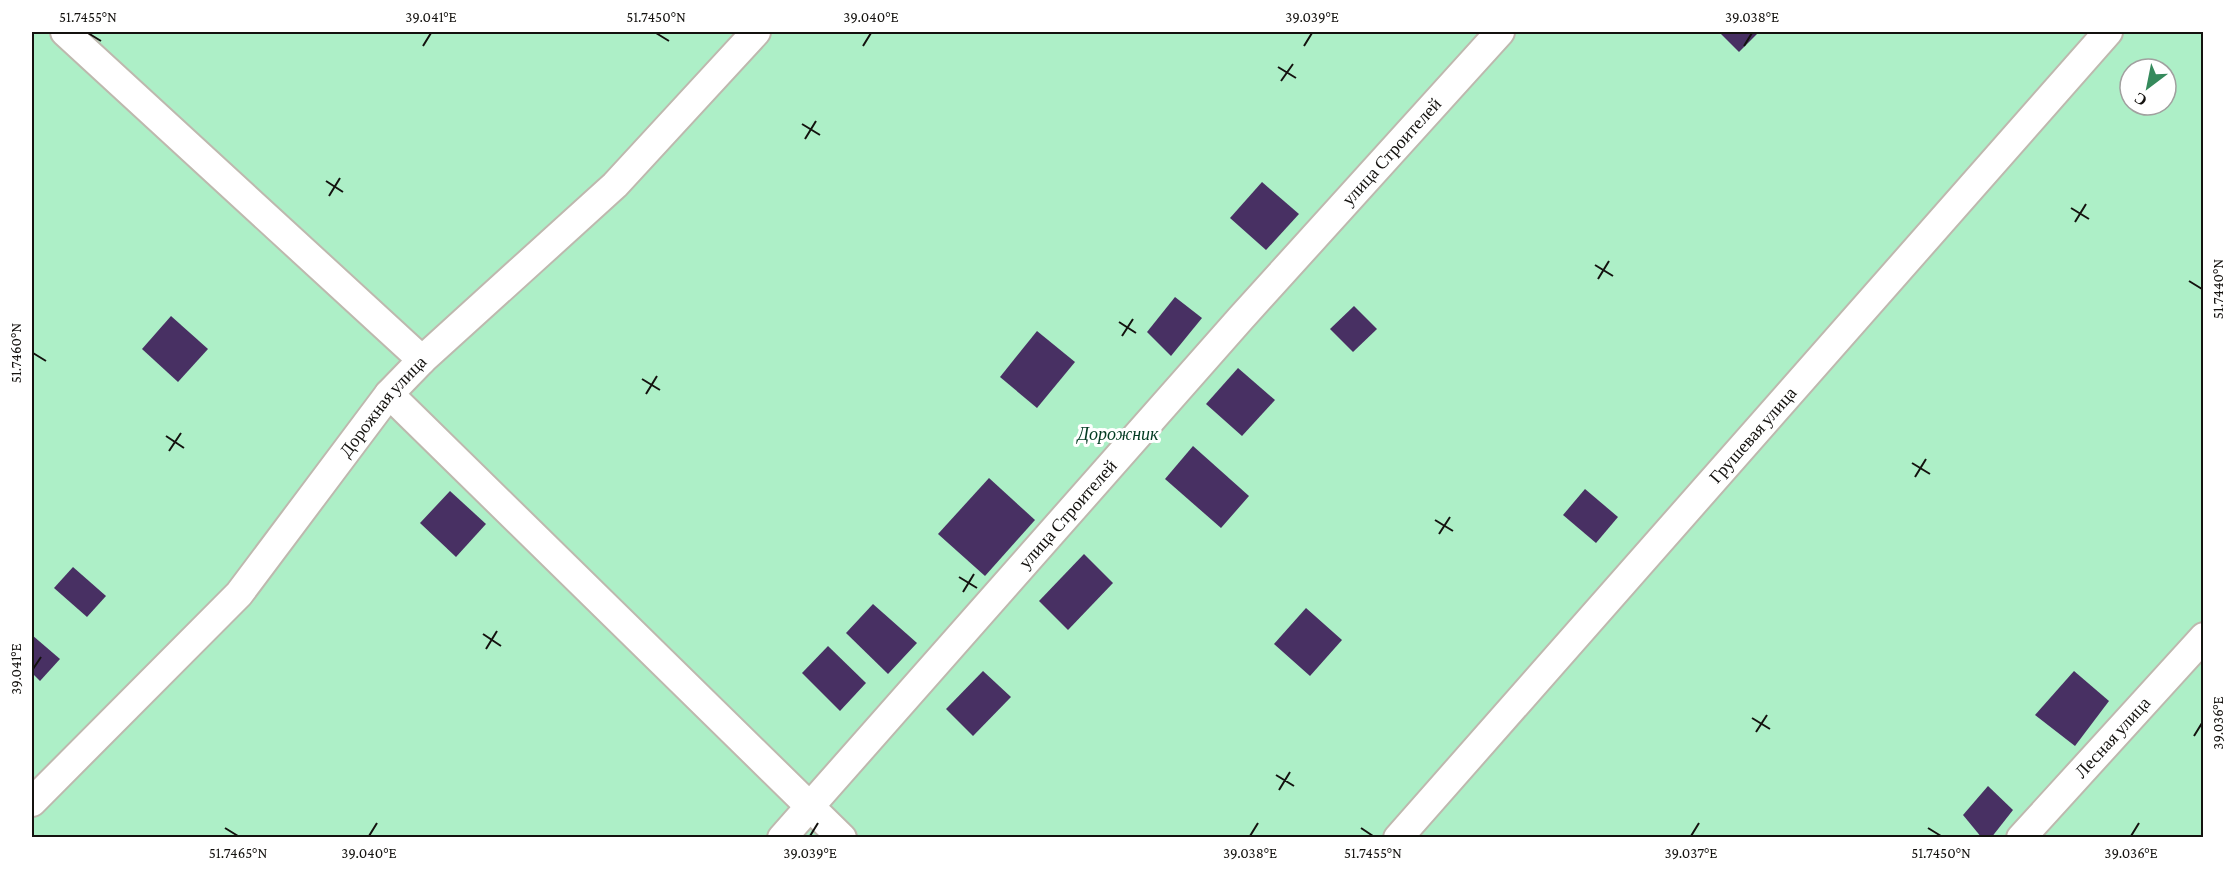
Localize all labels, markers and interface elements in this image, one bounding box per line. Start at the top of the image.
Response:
text: 51.7455°N [59,9,117,25]
text: 39.041°E [405,9,457,25]
text: 51.7450°N [626,9,686,25]
text: 39.040°E [843,9,899,25]
text: 39.039°E [1285,9,1339,25]
text: 39.038°E [1725,9,1779,25]
north arrow [2118,57,2178,117]
text: С [2131,89,2150,110]
street label: улица Строителей [1338,94,1446,209]
text: 51.7440°N [2210,259,2226,319]
text: 51.7460°N [8,323,24,383]
street label: Дорожная улица [335,352,430,461]
street label: Грушевая улица [1705,383,1801,487]
park label: Дорожник [1075,424,1159,444]
street label: улица Строителей [1015,456,1121,572]
text: 39.041°E [8,643,24,695]
street label: Лесная улица [2071,693,2154,782]
text: 39.036°E [2210,696,2226,750]
text: 51.7465°N [209,845,267,861]
text: 39.040°E [341,845,397,861]
text: 39.039°E [783,845,837,861]
text: 39.038°E [1223,845,1277,861]
text: 51.7455°N [1344,845,1402,861]
text: 39.037°E [1664,845,1718,861]
text: 51.7450°N [1911,845,1971,861]
text: 39.036°E [2104,845,2158,861]

